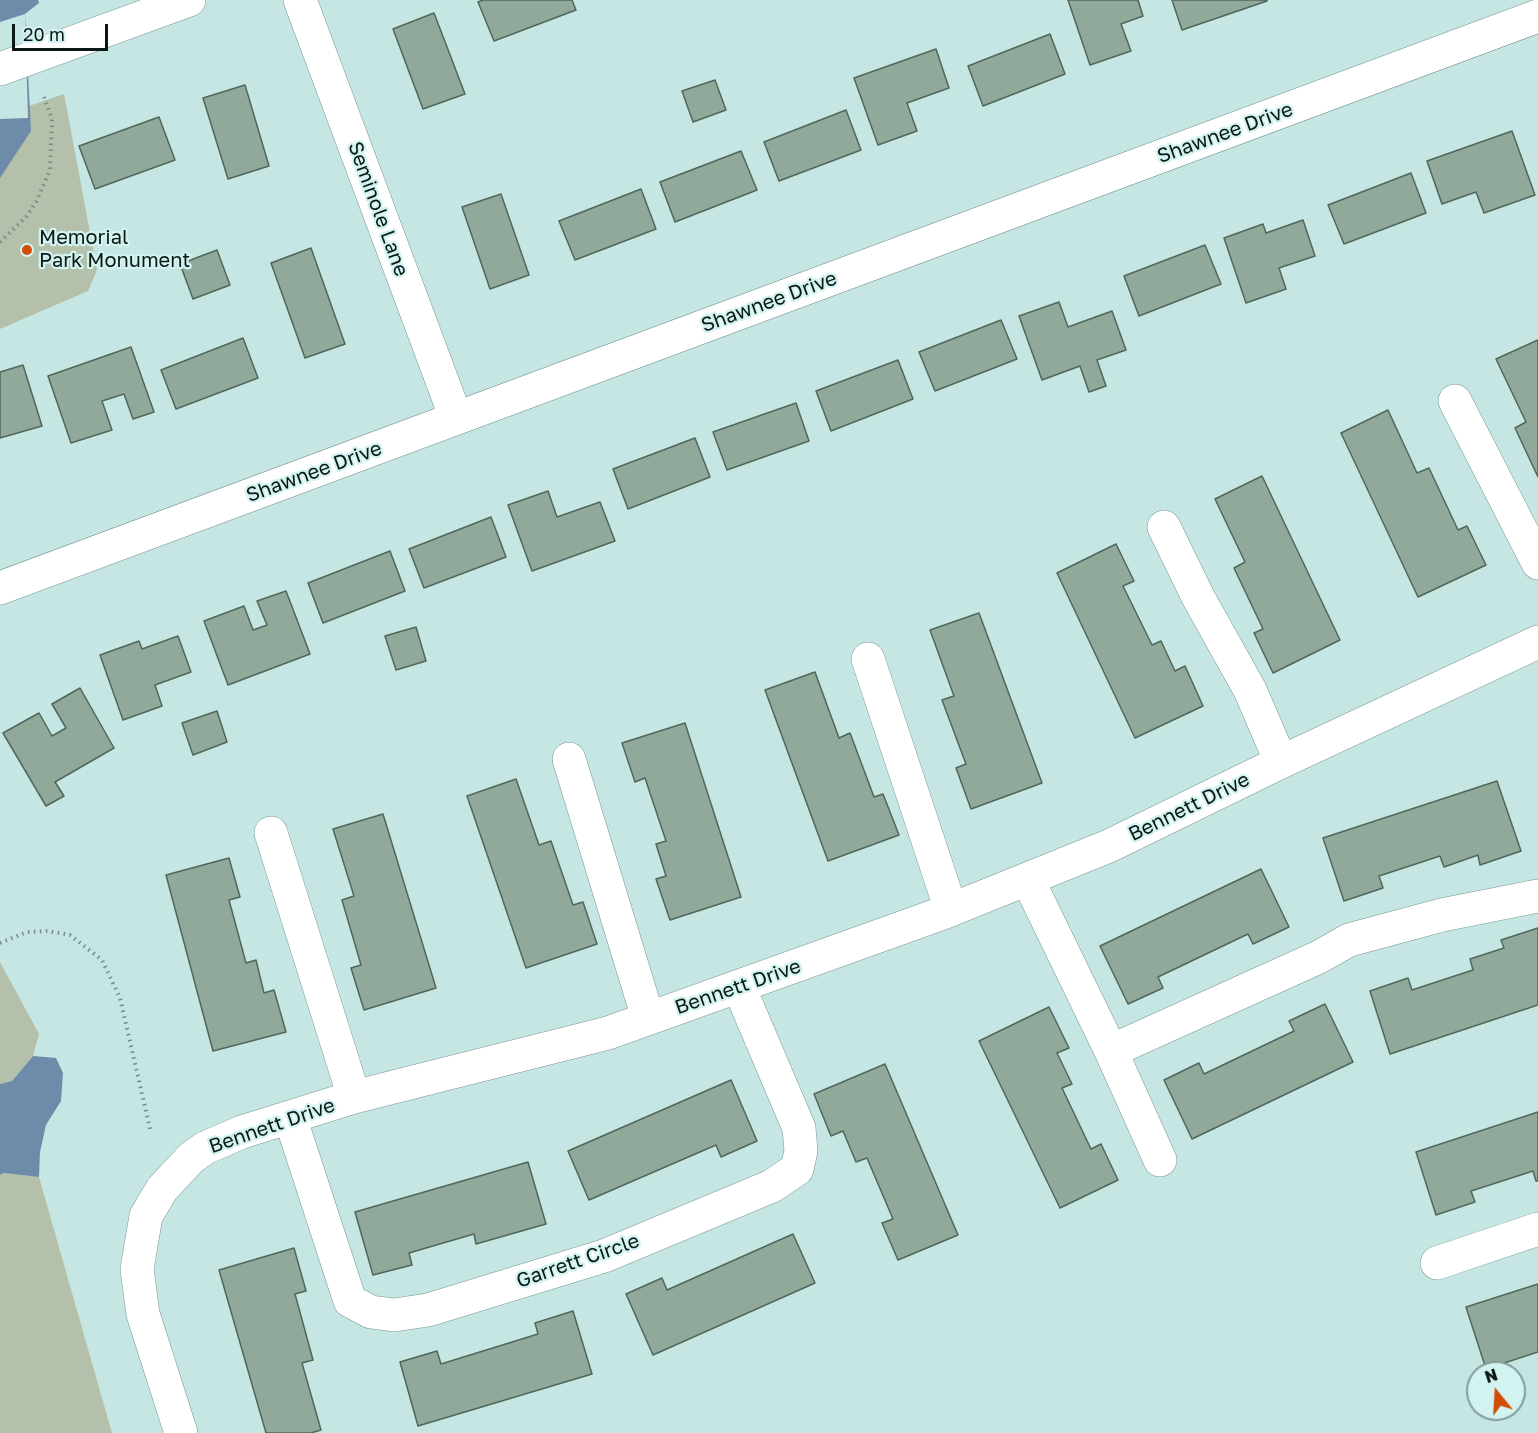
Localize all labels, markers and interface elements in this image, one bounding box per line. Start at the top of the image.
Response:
scale bar [15,12,111,50]
text: 20 m [23,23,65,45]
street label: Shawnee Drive [1154,97,1296,169]
street label: Seminole Lane [343,138,413,280]
place label: Memorial Park Monument [39,226,190,273]
marker: Memorial Park Monument [20,243,34,257]
street label: Shawnee Drive [698,266,840,338]
street label: Shawnee Drive [243,436,385,508]
street label: Bennett Drive [1125,767,1253,847]
street label: Bennett Drive [672,954,804,1020]
street label: Bennett Drive [206,1093,338,1159]
street label: Garrett Circle [513,1229,643,1293]
north arrow [1466,1361,1526,1421]
text: N [1482,1364,1500,1387]

